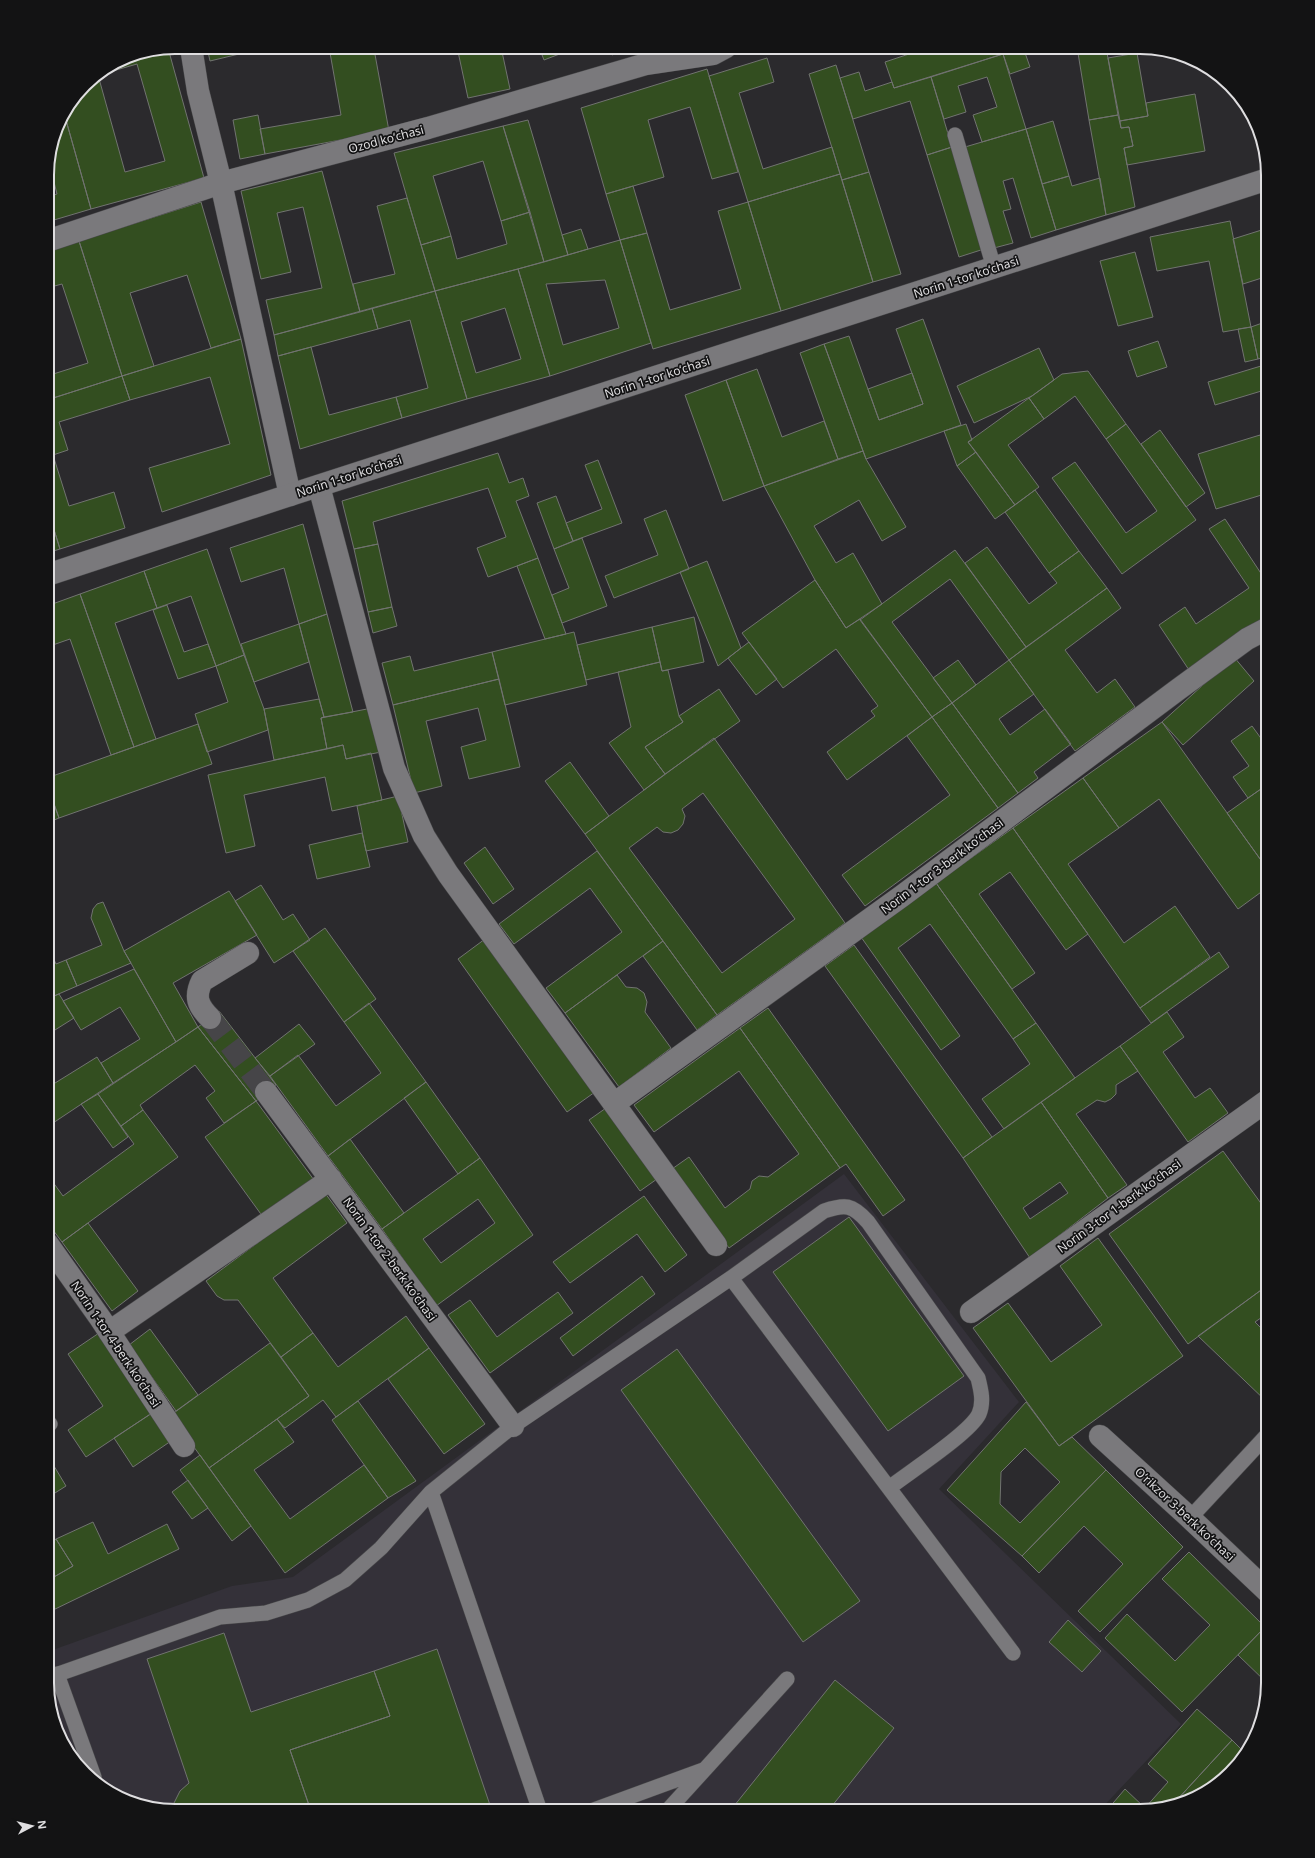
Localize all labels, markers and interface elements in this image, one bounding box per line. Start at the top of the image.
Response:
street label: Ozod koʻchasi [346,121,426,157]
street label: Norin 1-tor koʻchasi [911,252,1021,302]
street label: Norin 1-tor koʻchasi [602,352,712,402]
street label: Norin 1-tor koʻchasi [294,451,404,501]
street label: Norin 1-tor 3-berk koʻchasi [877,814,1007,918]
street label: Norin 3-tor 1-berk koʻchasi [1054,1155,1184,1257]
street label: Norin 1-tor 2-berk koʻchasi [339,1194,441,1324]
street label: Norin 1-tor 4-berk koʻchasi [67,1277,165,1411]
street label: Oʻrikzor 3-berk koʻchasi [1131,1463,1239,1565]
north arrow [12,1806,52,1846]
text: N [34,1819,50,1830]

